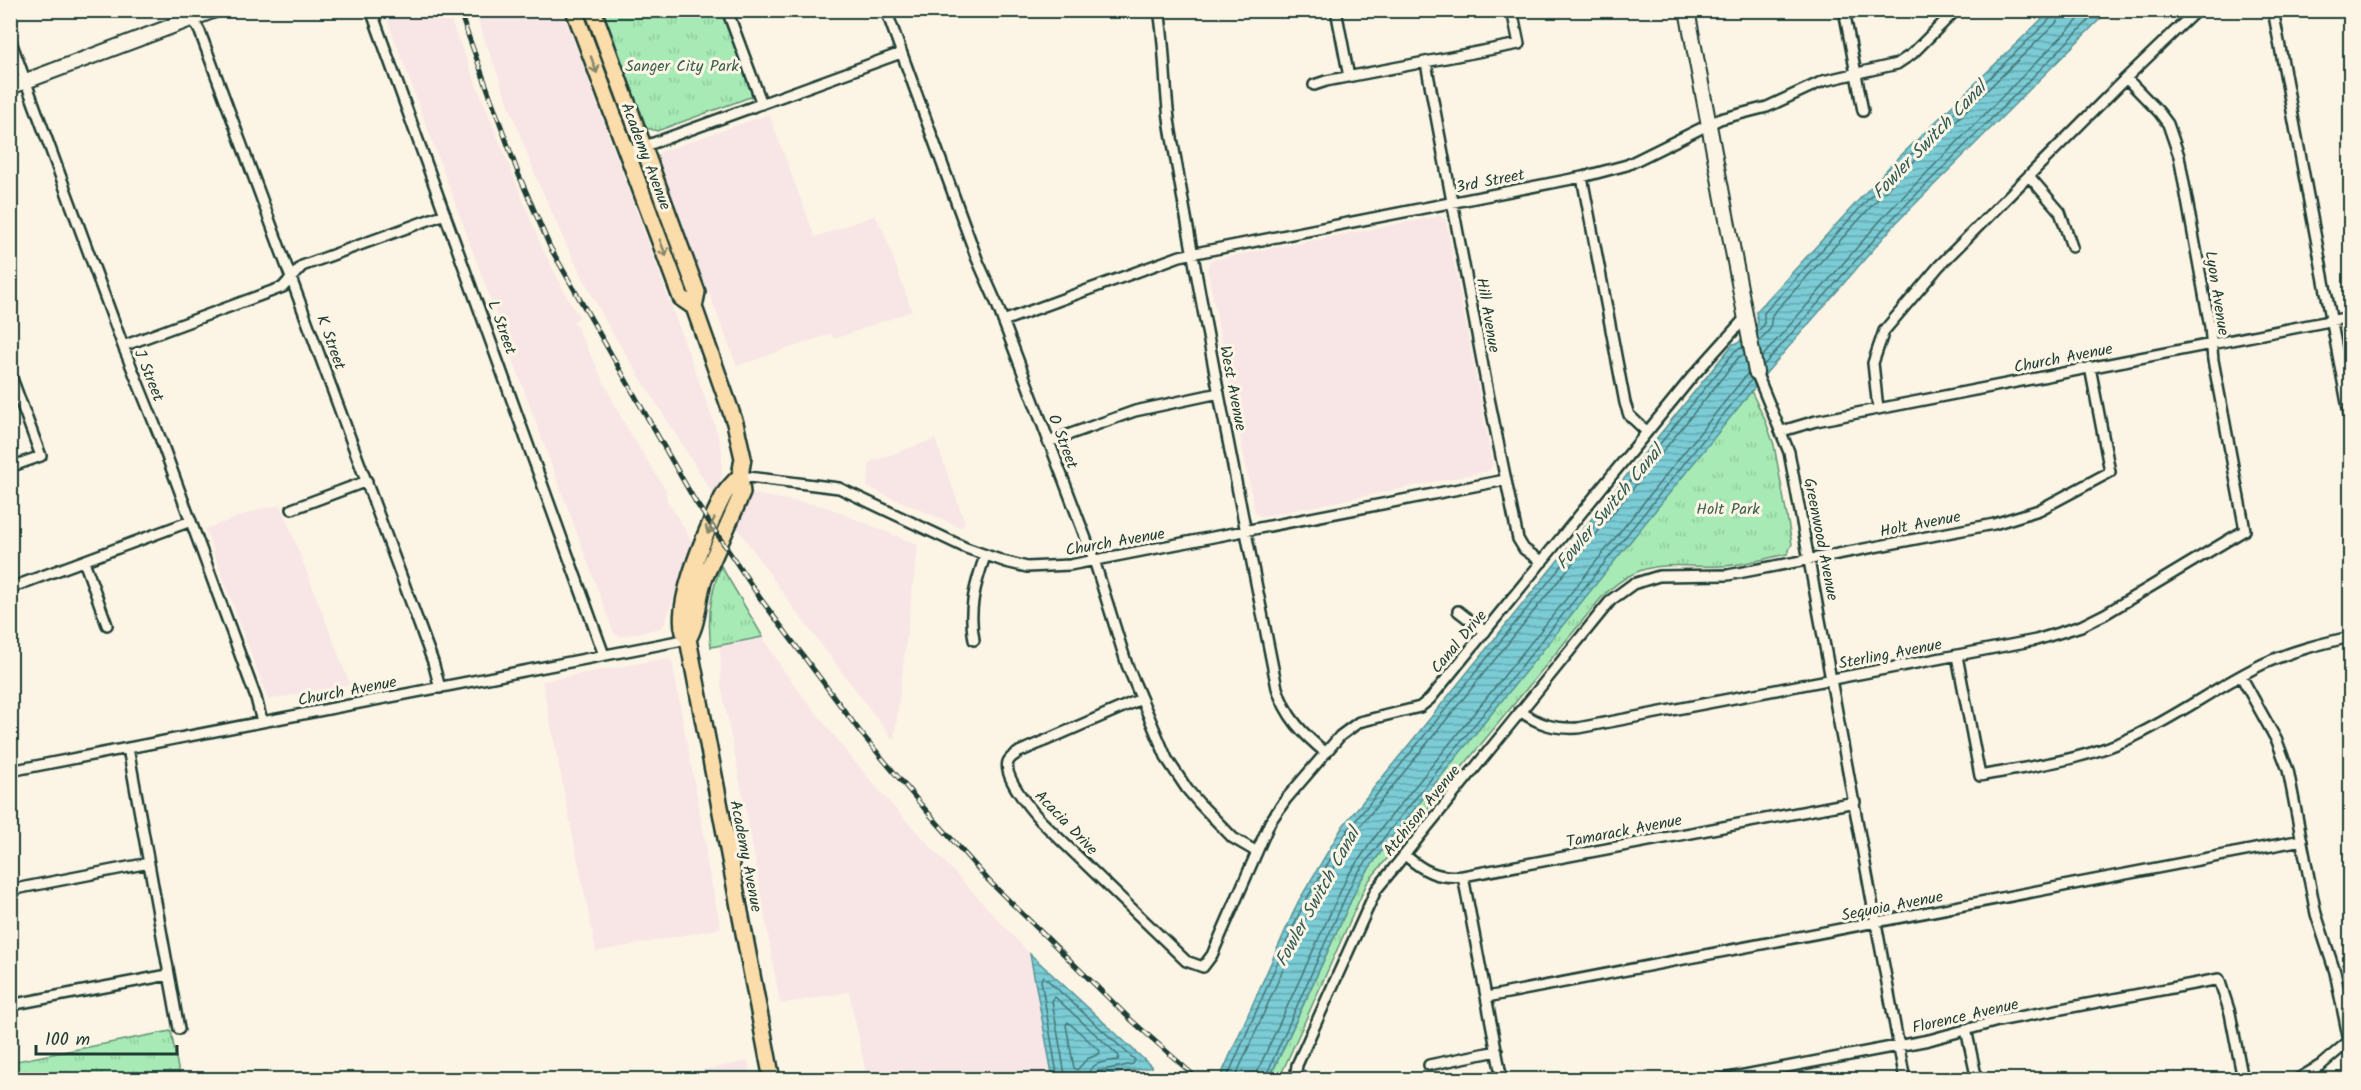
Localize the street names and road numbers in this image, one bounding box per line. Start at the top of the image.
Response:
street label: Academy Avenue [614,99,678,214]
street label: 3rd Street [1454,162,1528,200]
street label: Lyon Avenue [2197,249,2236,337]
street label: Hill Avenue [1469,276,1506,355]
street label: L Street [480,297,523,359]
street label: K Street [309,312,352,374]
street label: Church Avenue [2012,337,2115,380]
street label: West Avenue [1212,344,1253,433]
street label: J Street [127,346,171,406]
street label: O Street [1041,411,1085,473]
street label: Greenwood Avenue [1796,476,1845,603]
street label: Holt Avenue [1878,504,1963,545]
street label: Church Avenue [1064,521,1167,564]
street label: Canal Drive [1425,604,1493,679]
street label: Sterling Avenue [1837,632,1944,677]
street label: Church Avenue [296,670,399,713]
street label: Atchison Avenue [1377,760,1467,862]
street label: Acacia Drive [1028,785,1104,861]
street label: Academy Avenue [722,798,769,914]
street label: Tamarack Avenue [1564,808,1684,855]
street label: Sequoia Avenue [1839,884,1945,929]
street label: Florence Avenue [1910,992,2021,1041]

